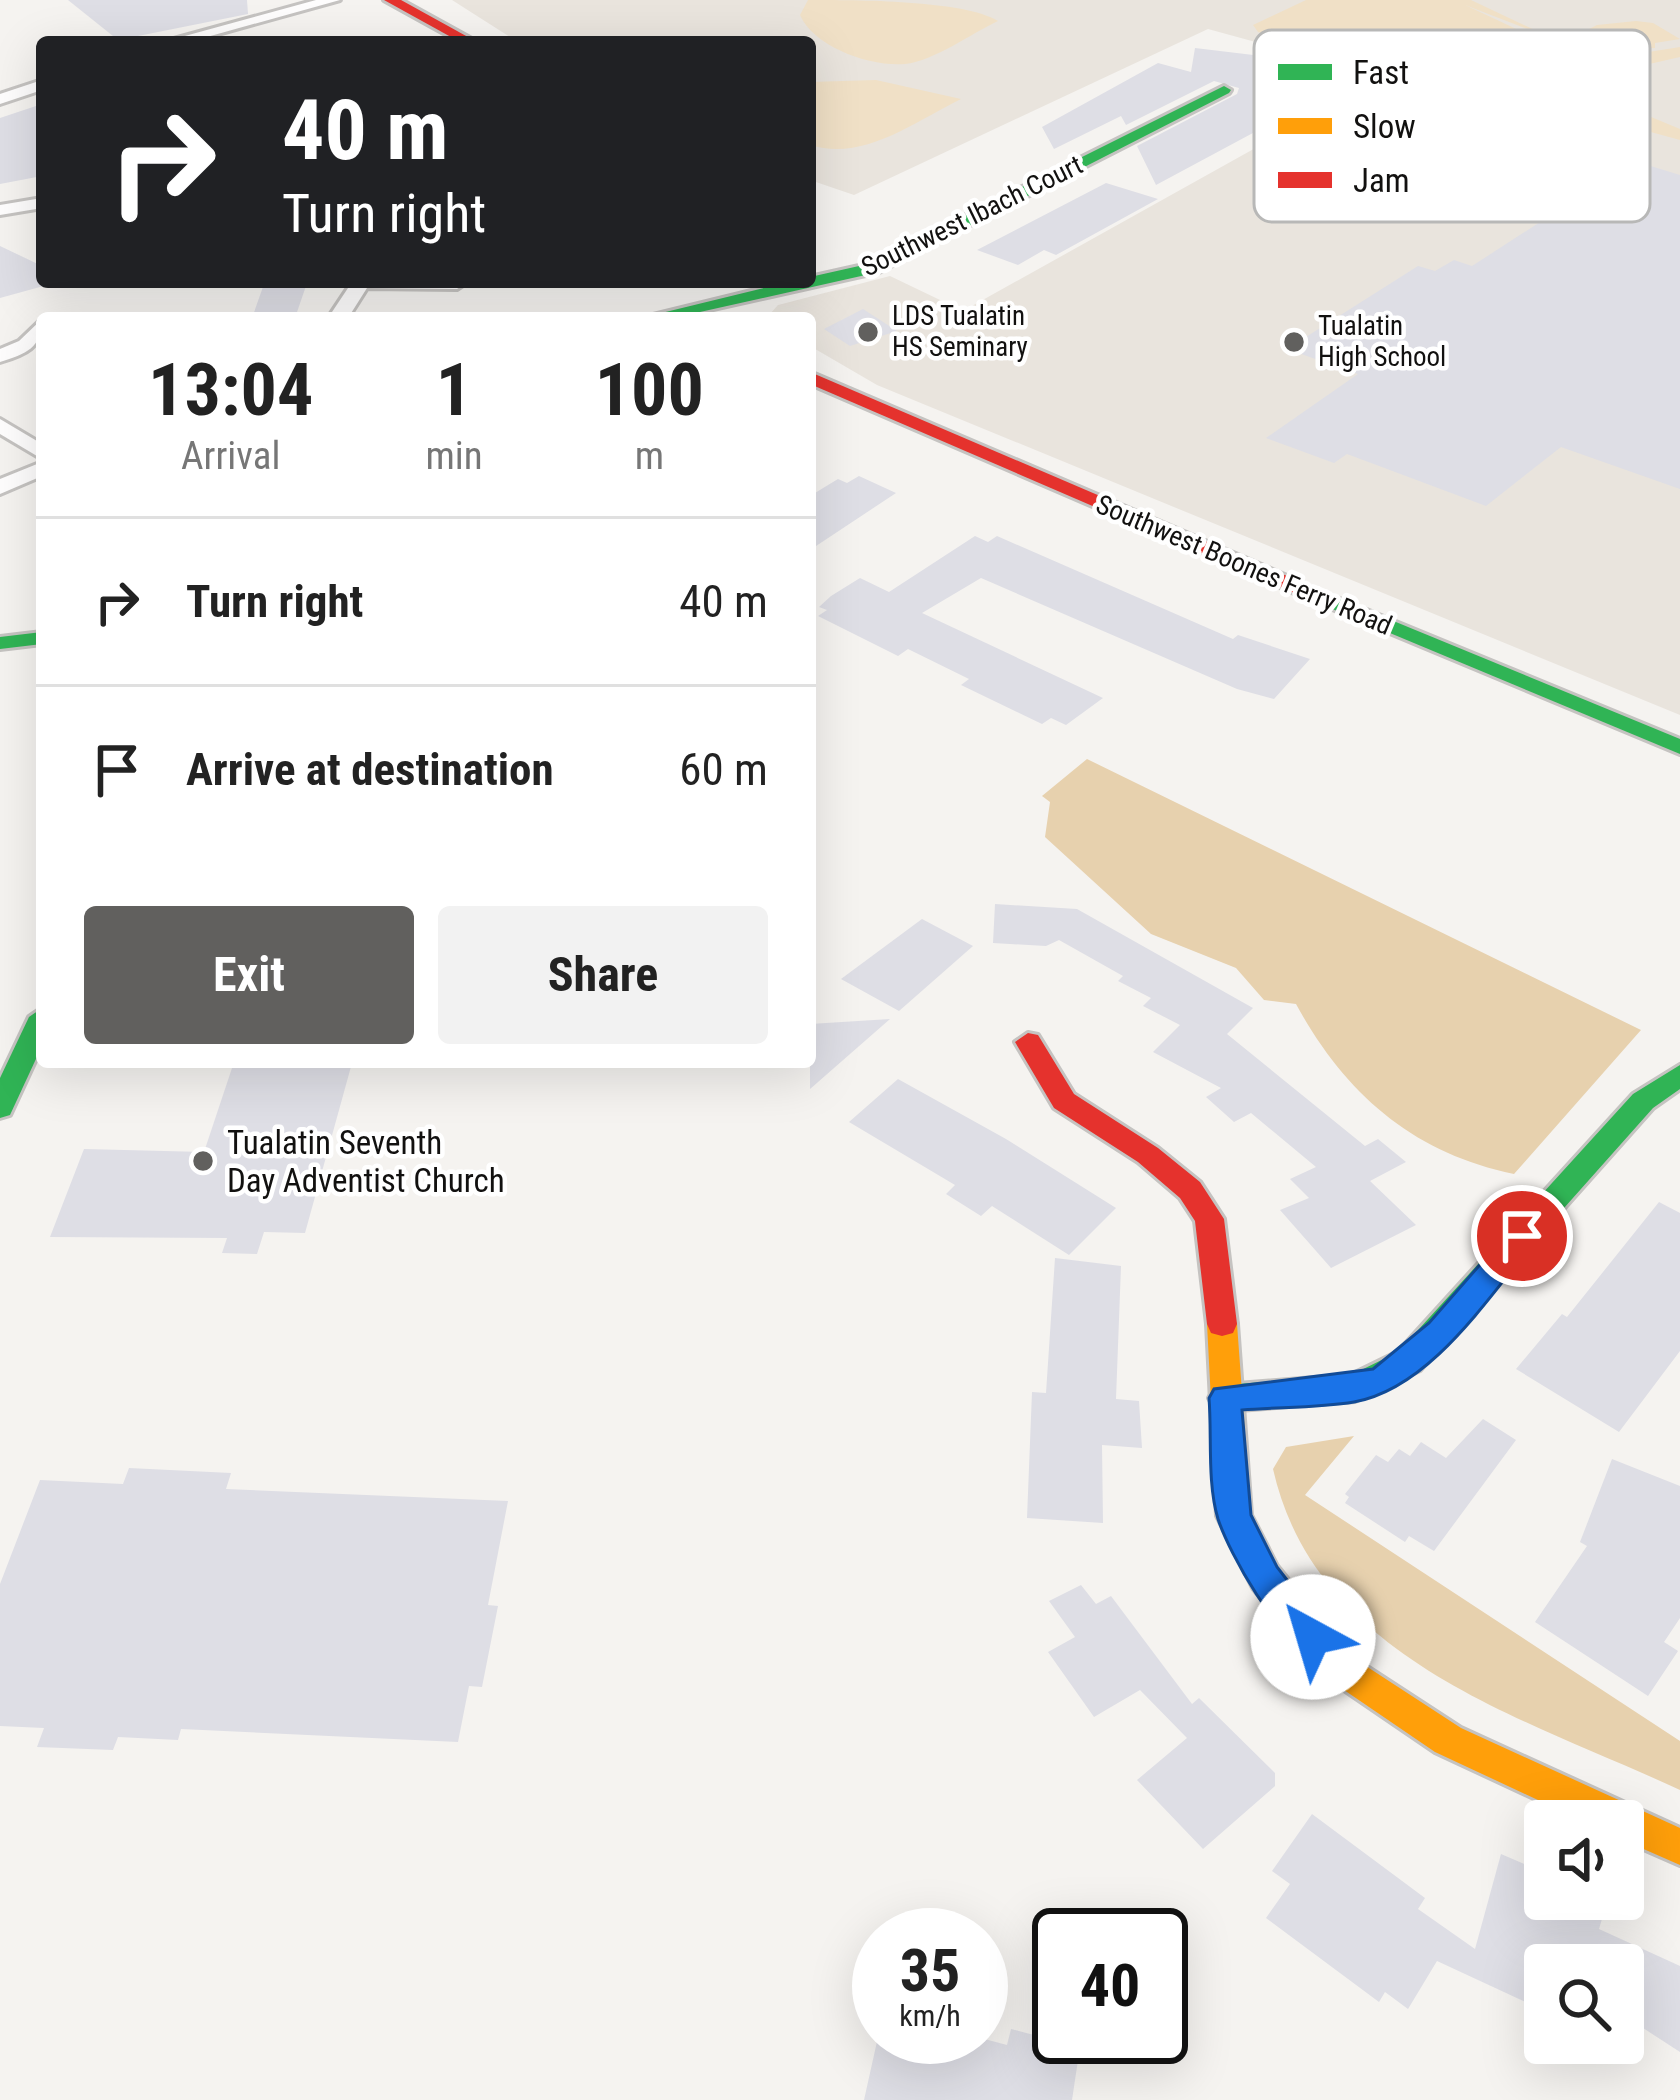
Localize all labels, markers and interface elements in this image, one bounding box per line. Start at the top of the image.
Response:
legend [1254,30,1650,222]
text: Fast [1353,53,1409,92]
text: 40 m [282,81,449,180]
icon: right [84,84,240,240]
text: Slow [1353,107,1416,146]
street label: Southwest Ibach Court [856,149,1088,283]
text: Jam [1353,161,1410,200]
text: Turn right [282,182,486,245]
place label: LDS Tualatin HS Seminary [892,300,1028,363]
place label: Tualatin High School [1318,310,1446,373]
marker: LDS Tualatin HS Seminary [855,319,881,345]
marker: Tualatin High School [1281,329,1307,355]
text: 13:04 [148,348,313,433]
text: 1 [436,348,472,433]
text: 100 [595,348,704,433]
text: Arrival [181,433,280,479]
text: min [425,433,483,479]
text: m [635,433,664,479]
street label: Southwest Boones Ferry Road [1091,488,1397,642]
icon: right [84,569,150,635]
text: Turn right [186,575,363,628]
text: 40 m [679,575,768,628]
icon: arrive [84,737,150,803]
text: Arrive at destination [186,743,554,796]
text: 60 m [679,743,768,796]
button: Exit [84,906,414,1044]
button: Share [438,906,768,1044]
place label: Tualatin Seventh Day Adventist Church [227,1123,505,1200]
marker: Tualatin Seventh Day Adventist Church [190,1148,216,1174]
pin [1471,1185,1573,1287]
icon: arrive [1489,1203,1555,1269]
position arrow [1250,1574,1376,1700]
map controls [1524,1800,1644,2064]
button: sound [1524,1800,1644,1920]
speed limit sign: 40 [1032,1908,1188,2064]
text: 35 [900,1935,960,2006]
button: search [1524,1944,1644,2064]
text: km/h [899,1998,961,2033]

